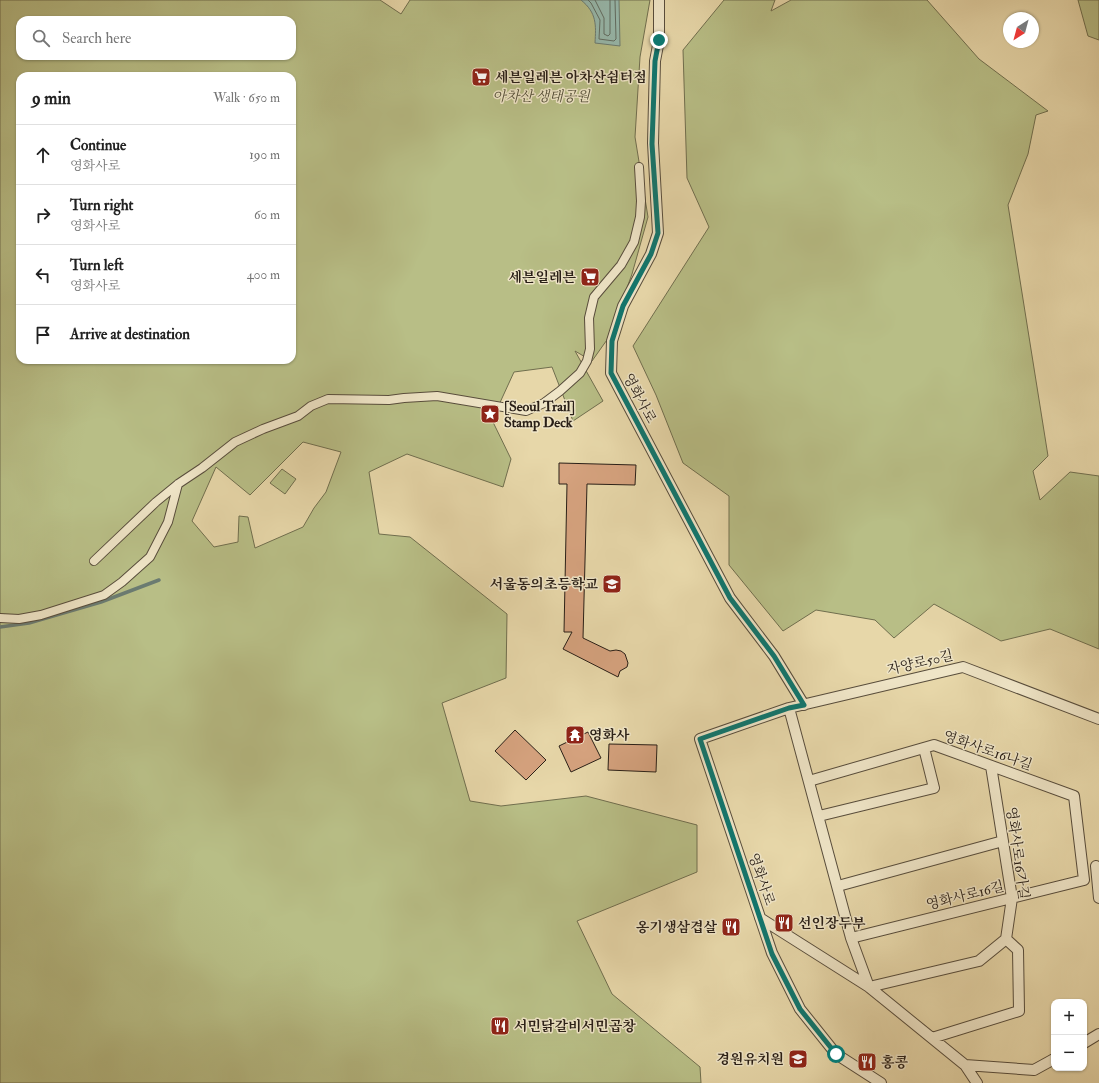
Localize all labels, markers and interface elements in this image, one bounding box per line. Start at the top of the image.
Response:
north arrow [1003,12,1039,48]
search box [16,16,296,60]
icon: search [30,27,52,49]
text: Search here [62,29,131,48]
route end [650,31,668,49]
supermarket icon: 세븐일레븐 아차산쉼터점 [470,66,492,88]
place label: 세븐일레븐 아차산쉼터점 [495,69,647,86]
text: 9 min [32,88,71,109]
park label: 아차산 생태공원 [492,88,591,105]
text: Walk · 650 m [213,90,280,106]
text: Continue [70,136,126,155]
icon: ahead [32,144,54,166]
text: 190 m [249,147,280,163]
text: 영화사로 [70,158,120,174]
text: Turn right [70,196,133,215]
icon: right [32,204,54,226]
text: 60 m [254,207,280,223]
text: 영화사로 [70,218,120,234]
text: Turn left [70,256,124,275]
icon: left [32,264,54,286]
supermarket icon: 세븐일레븐 [579,266,601,288]
text: 400 m [247,267,280,283]
place label: 세븐일레븐 [508,269,576,286]
text: 영화사로 [70,278,120,294]
icon: arrive [32,324,54,346]
text: Arrive at destination [70,325,190,344]
street label: 영화사로 [619,370,660,427]
place label: [Seoul Trail] Stamp Deck [504,398,575,432]
place icon: [Seoul Trail] Stamp Deck [479,403,501,425]
school or university icon: 서울동의초등학교 [601,573,623,595]
place label: 서울동의초등학교 [490,576,598,593]
street label: 자양로50길 [885,647,955,678]
temple icon: 영화사 [564,724,586,746]
place label: 영화사 [589,727,630,744]
street label: 영화사로16나길 [941,727,1035,774]
street label: 영화사로16가길 [1003,806,1032,900]
street label: 영화사로 [745,851,779,908]
street label: 영화사로16길 [924,878,1006,913]
restaurant icon: 선인장두부 [773,912,795,934]
place label: 선인장두부 [798,915,866,932]
restaurant icon: 옹기생삼겹살 [720,916,742,938]
place label: 옹기생삼겹살 [636,919,717,936]
map controls [1051,999,1087,1071]
button: + [1051,999,1087,1035]
restaurant icon: 서민닭갈비서민곱창 [489,1015,511,1037]
place label: 서민닭갈비서민곱창 [514,1018,636,1035]
button: − [1051,1035,1087,1071]
route start [827,1045,845,1063]
school or university icon: 경원유치원 [787,1048,809,1070]
place label: 경원유치원 [716,1051,784,1068]
restaurant icon: 홍콩 [856,1051,878,1073]
place label: 홍콩 [881,1054,909,1071]

